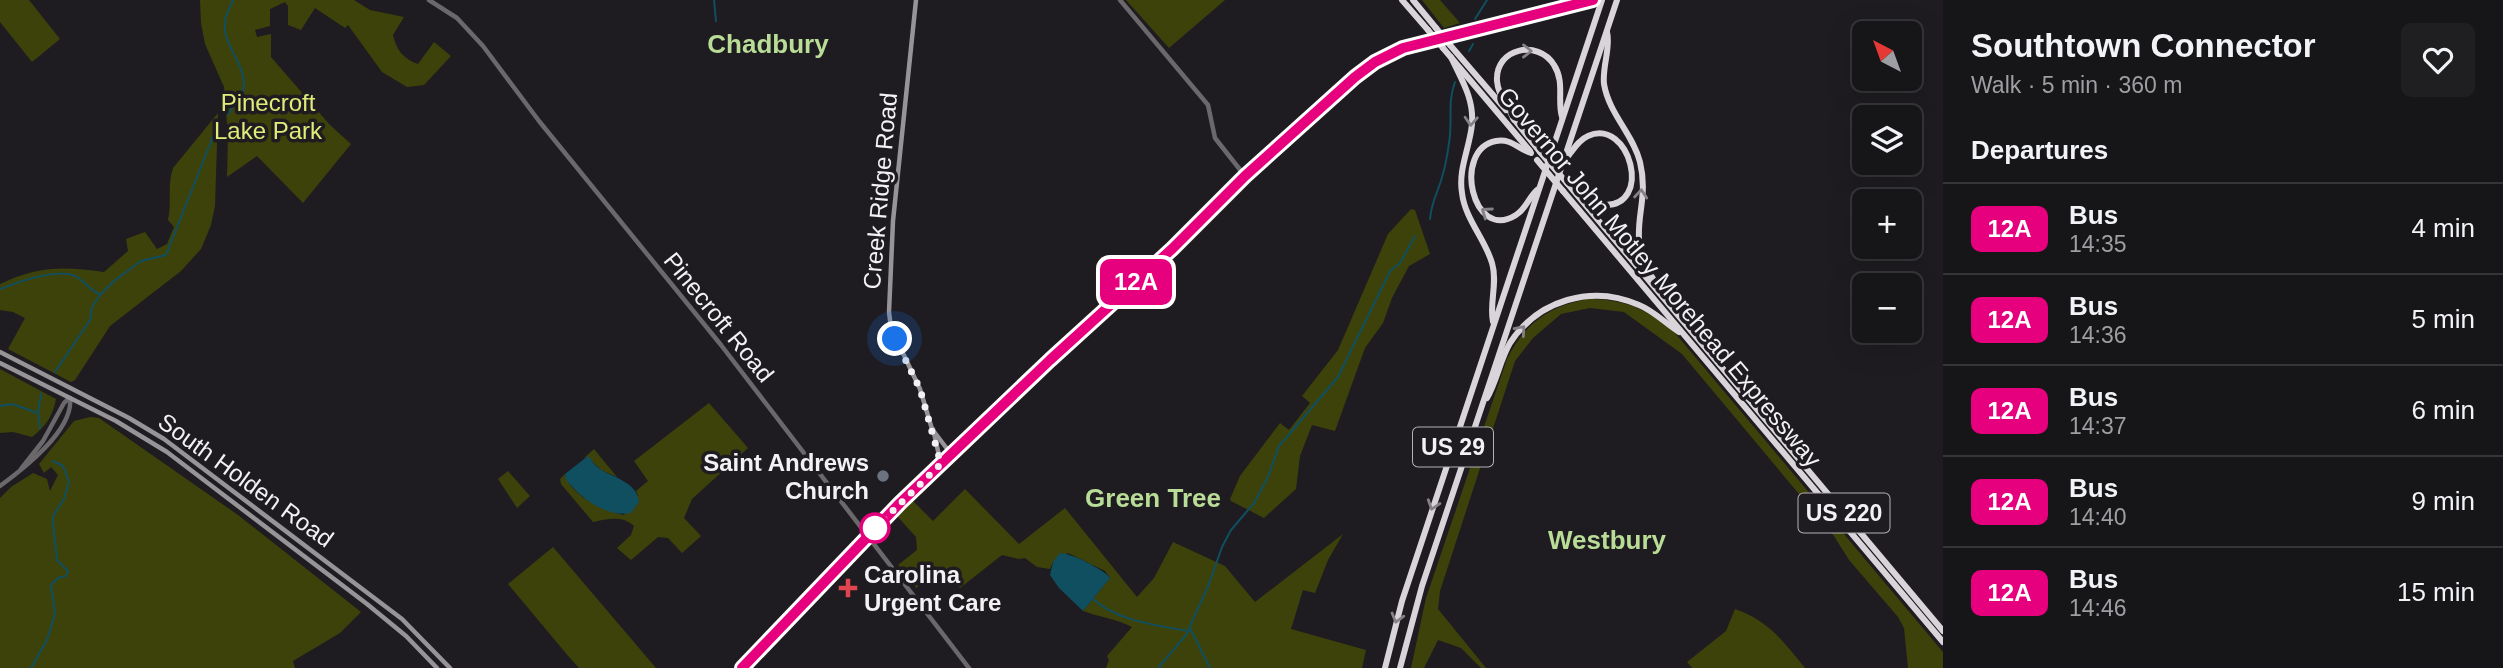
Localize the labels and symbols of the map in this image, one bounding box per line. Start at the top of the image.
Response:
north arrow [1852,21,1922,91]
district label: Chadbury [707,29,829,59]
one-way arrow [1522,43,1533,59]
street label: Governor John Motley Morehead Expressway [1493,82,1827,472]
park label: Pinecroft Lake Park [214,89,323,144]
street label: Creek Ridge Road [858,91,902,291]
one-way arrow [1464,116,1479,127]
one-way arrow [1633,188,1648,199]
one-way arrow [1481,207,1494,220]
street label: Pinecroft Road [659,247,779,387]
line badge: 12A [1096,259,1176,305]
your location [877,321,912,356]
one-way arrow [1513,325,1525,338]
street label: South Holden Road [153,408,339,552]
road number: US 29 [1413,428,1493,466]
place label: Saint Andrews Church [703,449,869,504]
marker: Saint Andrews Church [875,468,891,484]
district label: Green Tree [1085,483,1221,513]
road number: US 220 [1798,494,1890,533]
one-way arrow [1427,498,1441,511]
unlabelled marker [860,513,890,543]
district label: Westbury [1548,525,1667,555]
place label: Carolina Urgent Care [864,561,1001,616]
marker: Carolina Urgent Care [838,578,858,598]
one-way arrow [1391,612,1405,624]

